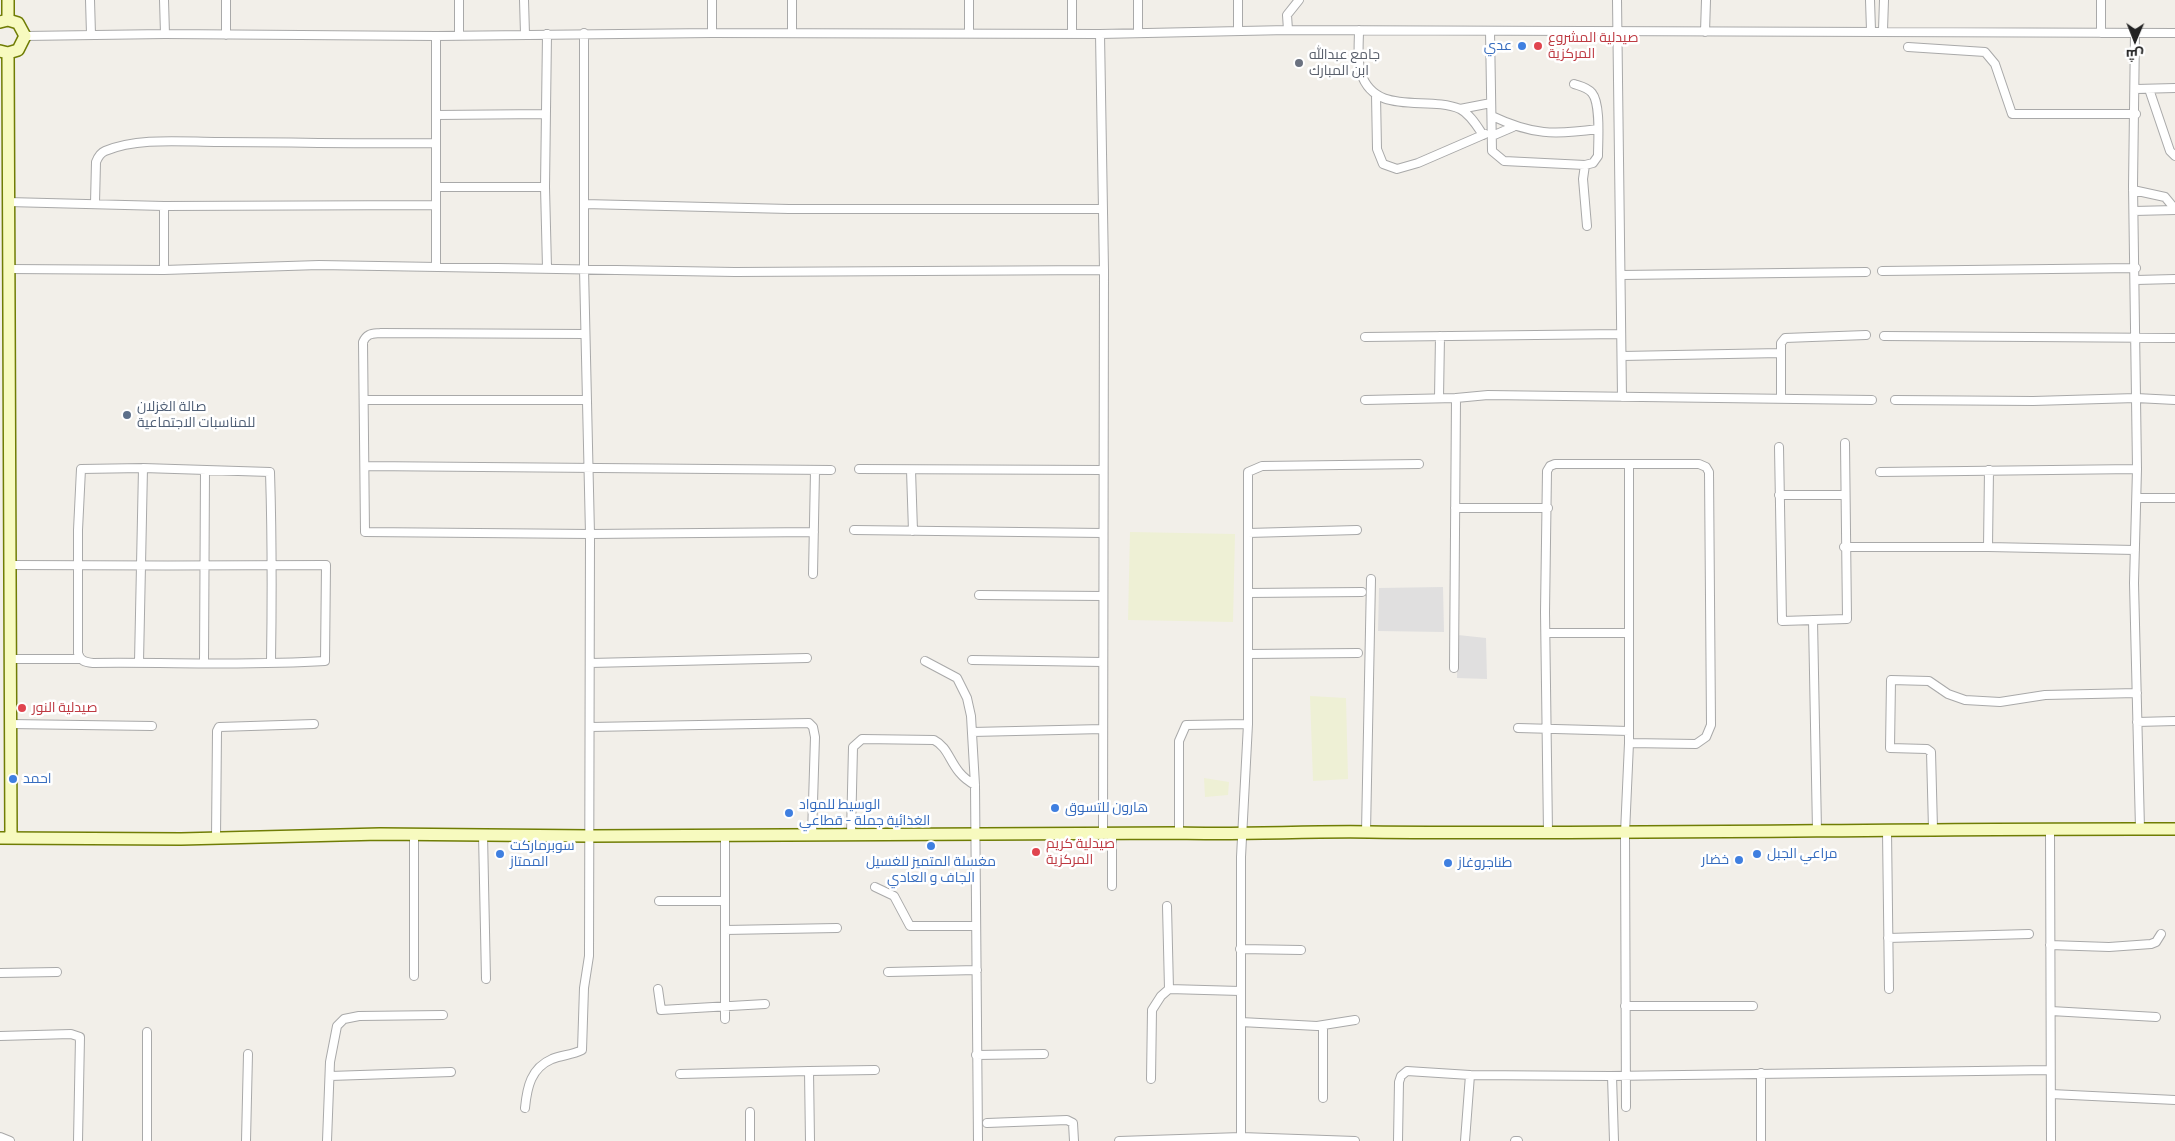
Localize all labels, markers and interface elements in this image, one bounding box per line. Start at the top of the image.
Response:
north arrow [2110,15,2160,65]
place label: صيدلية المشروع المركزية [1548,30,1638,62]
place label: عدي [1484,38,1512,54]
marker: عدي [1516,40,1528,52]
marker: صيدلية المشروع المركزية [1532,40,1544,52]
text: ش [2126,46,2144,65]
place label: جامع عبدالله ابن المبارك [1309,47,1380,80]
marker: جامع عبدالله ابن المبارك [1293,57,1305,69]
place label: صالة الغزلان للمناسبات الاجتماعية [137,399,255,432]
marker: صالة الغزلان للمناسبات الاجتماعية [121,409,133,421]
place label: صيدلية النور [32,700,97,716]
marker: صيدلية النور [16,702,28,714]
place label: احمد [23,771,51,787]
marker: احمد [7,773,19,785]
place label: الوسيط للمواد الغذائية جملة - قطاعي [799,797,930,830]
place label: هارون للتسوق [1065,800,1148,816]
marker: هارون للتسوق [1049,802,1061,814]
marker: الوسيط للمواد الغذائية جملة - قطاعي [783,807,795,819]
place label: صيدلية كريم المركزية [1046,836,1115,869]
place label: سوبرماركت الممتاز [510,838,575,870]
marker: مغسلة المتميز للغسيل الجاف و العادي [925,840,937,852]
marker: صيدلية كريم المركزية [1030,846,1042,858]
place label: مراعي الجبل [1767,846,1837,862]
marker: سوبرماركت الممتاز [494,848,506,860]
marker: مراعي الجبل [1751,848,1763,860]
place label: خضار [1701,852,1729,868]
place label: مغسلة المتميز للغسيل الجاف و العادي [866,854,996,886]
marker: خضار [1733,854,1745,866]
place label: طناجروغاز [1458,855,1512,871]
marker: طناجروغاز [1442,857,1454,869]

